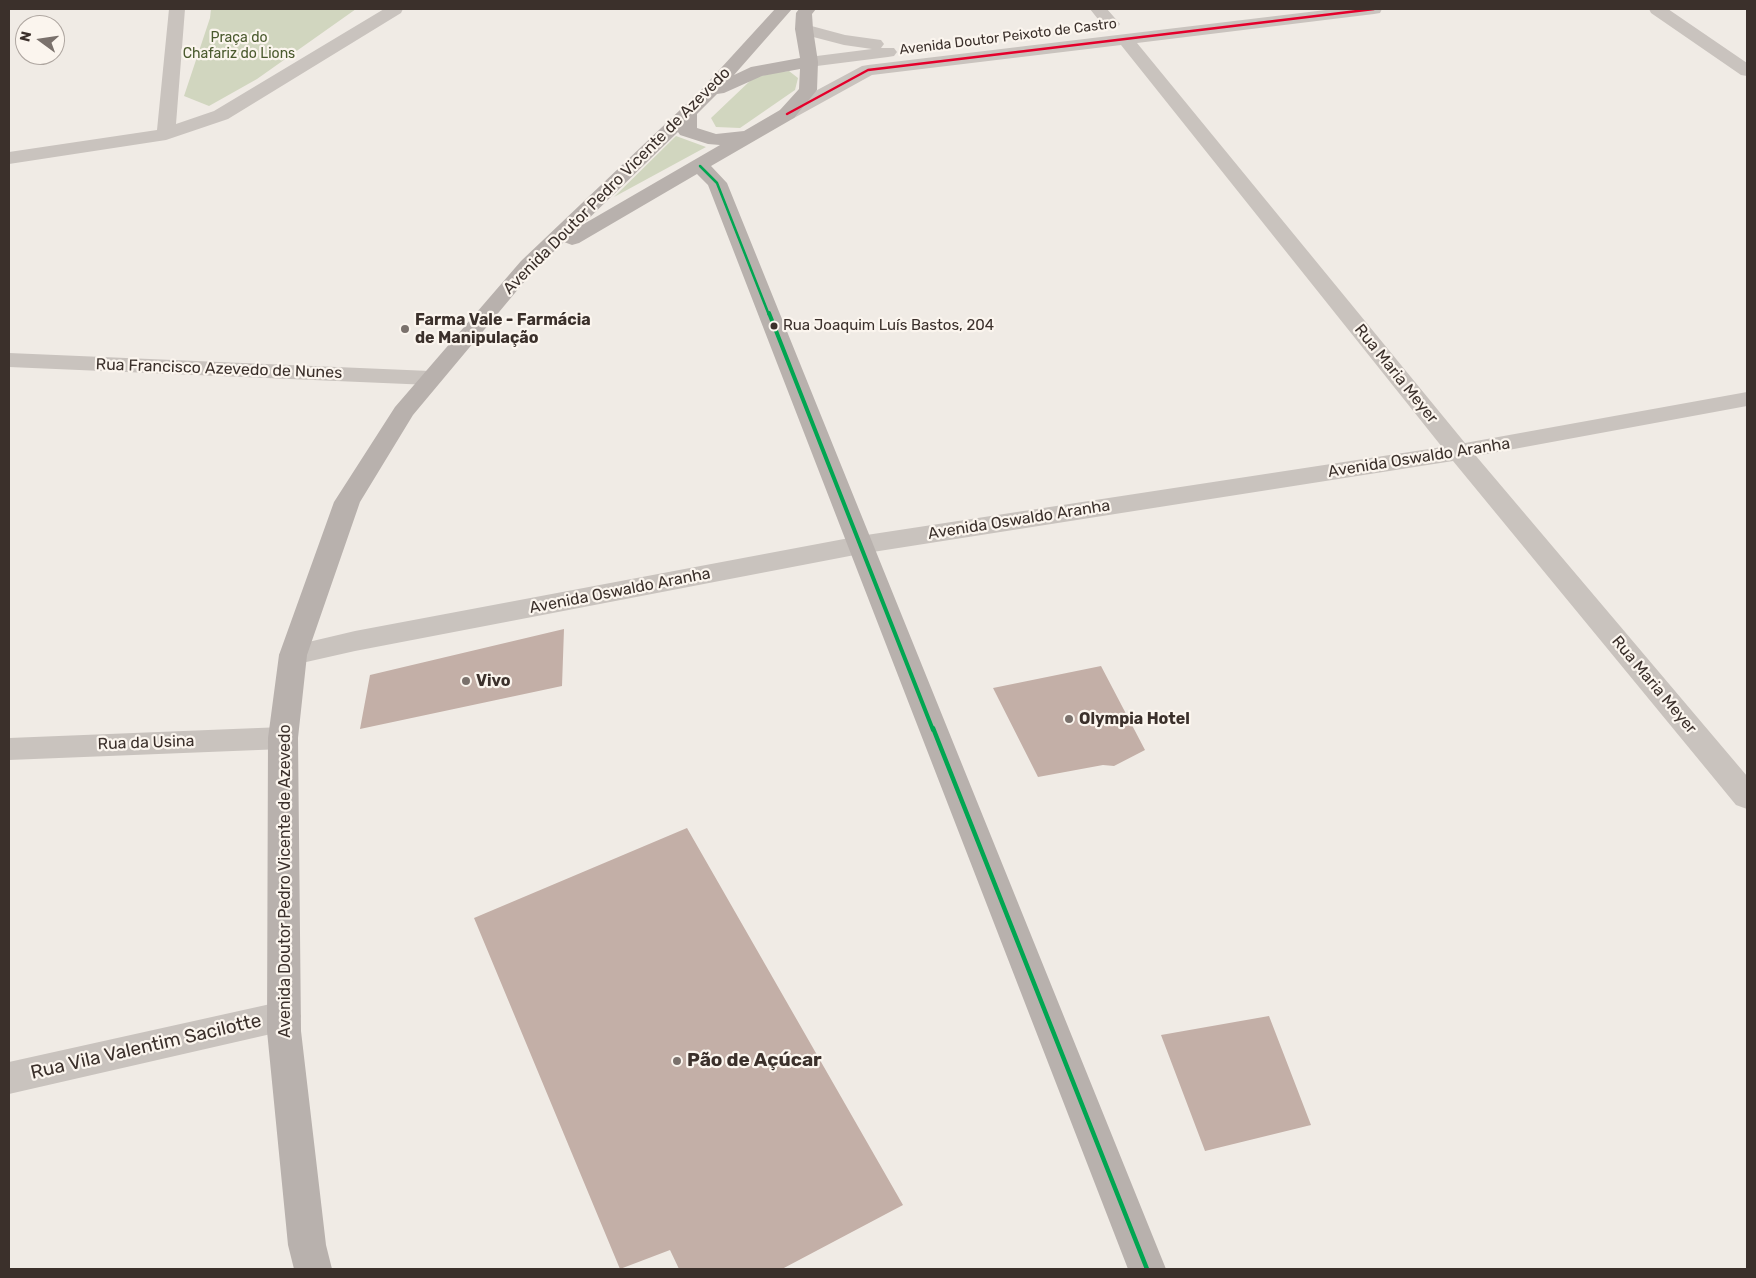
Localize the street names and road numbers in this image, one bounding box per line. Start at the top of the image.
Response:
street label: Avenida Doutor Peixoto de Castro [898,15,1118,59]
street label: Avenida Doutor Pedro Vicente de Azevedo [499,63,735,299]
street label: Rua Maria Meyer [1350,321,1442,427]
street label: Rua Francisco Azevedo de Nunes [95,355,343,383]
street label: Avenida Oswaldo Aranha [1327,434,1511,482]
street label: Avenida Oswaldo Aranha [927,496,1111,544]
street label: Avenida Oswaldo Aranha [528,564,712,618]
street label: Rua Maria Meyer [1607,632,1701,738]
street label: Avenida Doutor Pedro Vicente de Azevedo [275,724,295,1038]
street label: Rua da Usina [97,732,195,754]
street label: Rua Vila Valentim Sacilotte [28,1009,264,1085]

